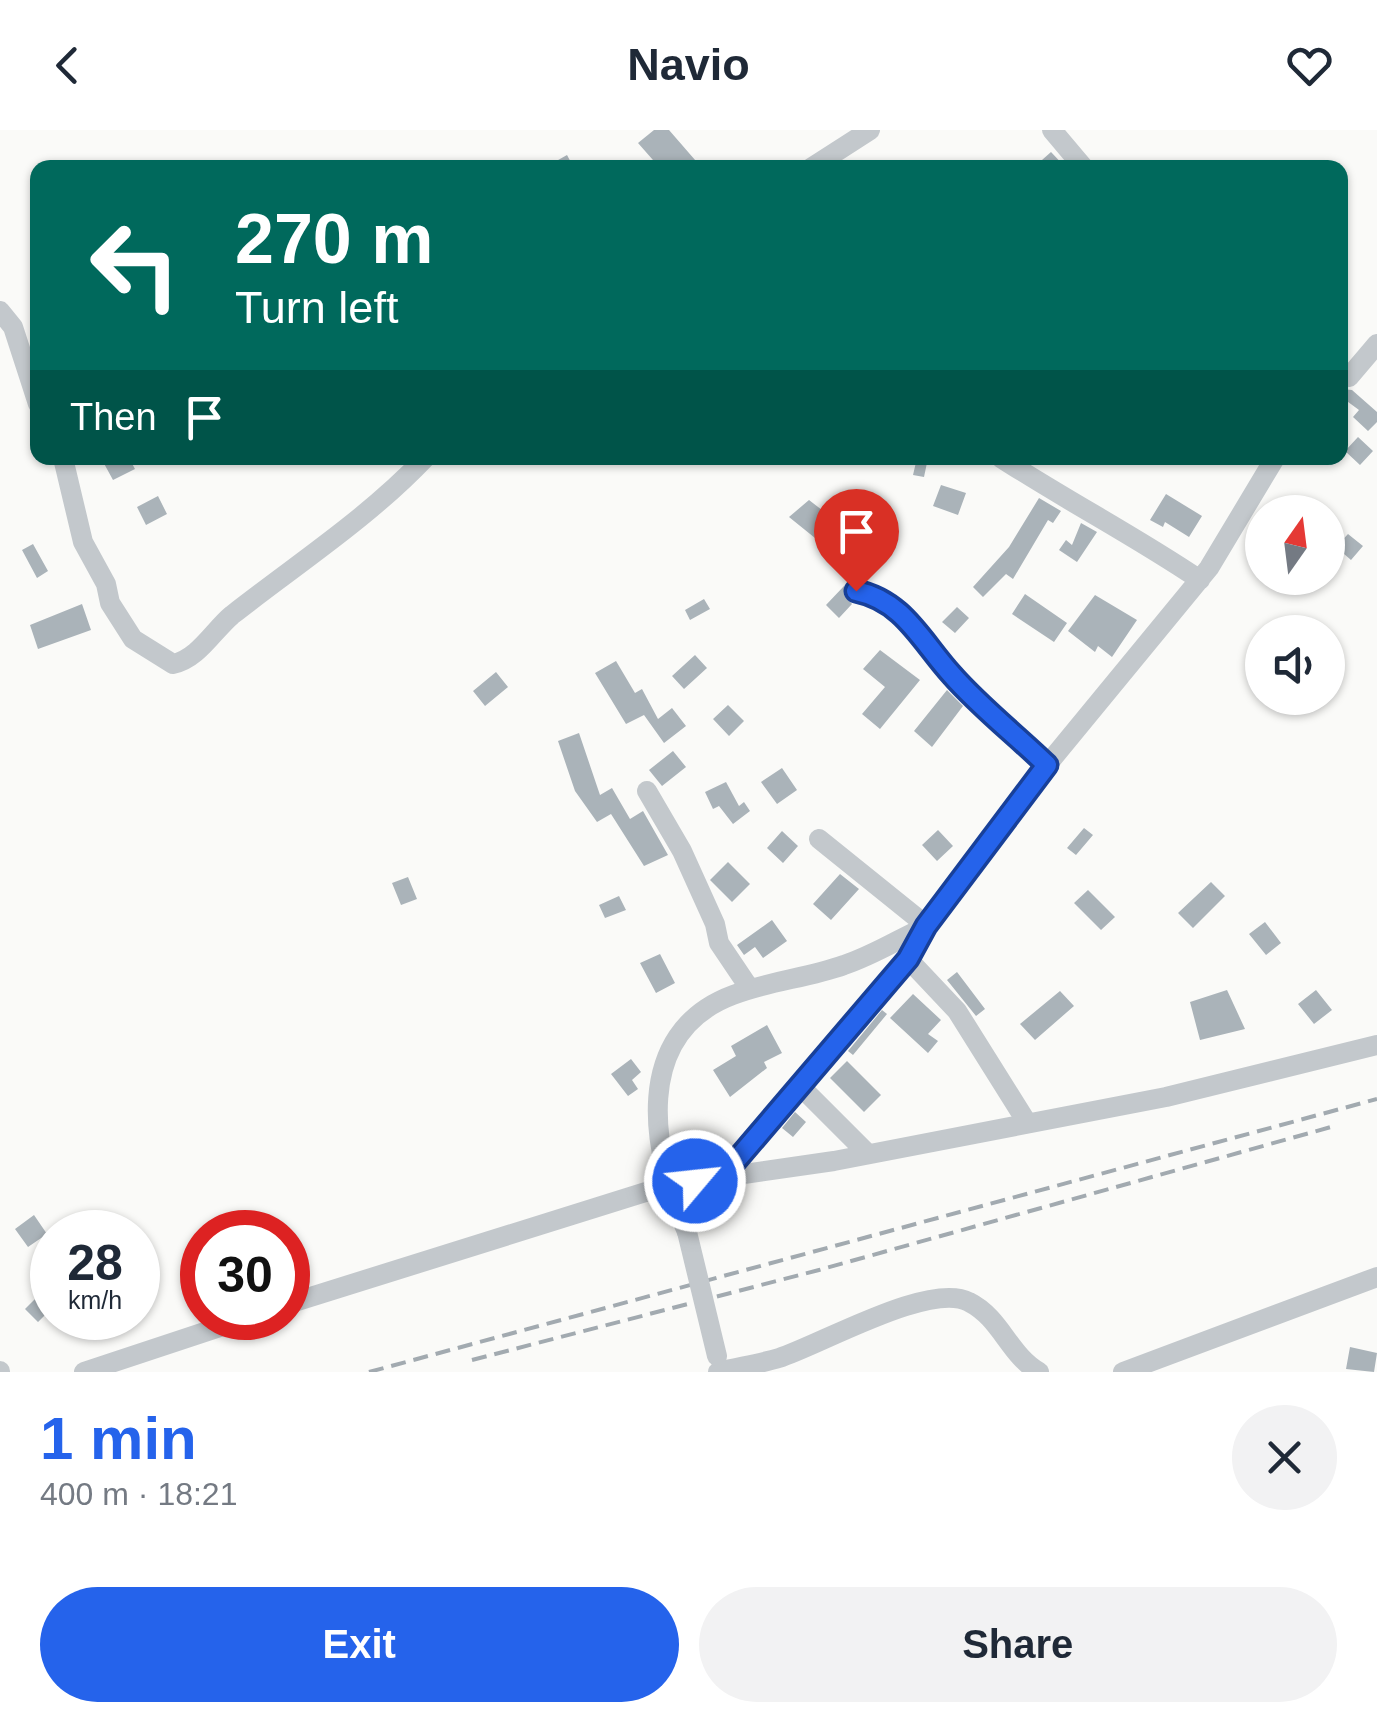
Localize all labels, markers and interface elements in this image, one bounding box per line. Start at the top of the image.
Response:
icon: back [40,38,95,93]
icon: heart [1282,38,1337,93]
text: Navio [627,39,750,90]
icon: left [70,200,200,330]
text: 270 m [235,200,433,278]
text: Turn left [235,282,398,333]
icon: arrive [177,390,232,445]
text: Then [70,396,157,438]
pin [814,489,899,592]
north arrow [1245,495,1345,595]
map controls [1245,495,1345,715]
icon: arrive [829,504,884,559]
button: sound [1245,615,1345,715]
position arrow [643,1129,747,1233]
speed limit sign: 30 [180,1210,310,1340]
text: 28 [67,1235,123,1291]
text: km/h [68,1286,122,1314]
text: 1 min [40,1405,197,1472]
button: close [1232,1405,1337,1510]
text: 400 m · 18:21 [40,1476,237,1512]
button: Exit [40,1587,679,1702]
button: Share [699,1587,1337,1702]

